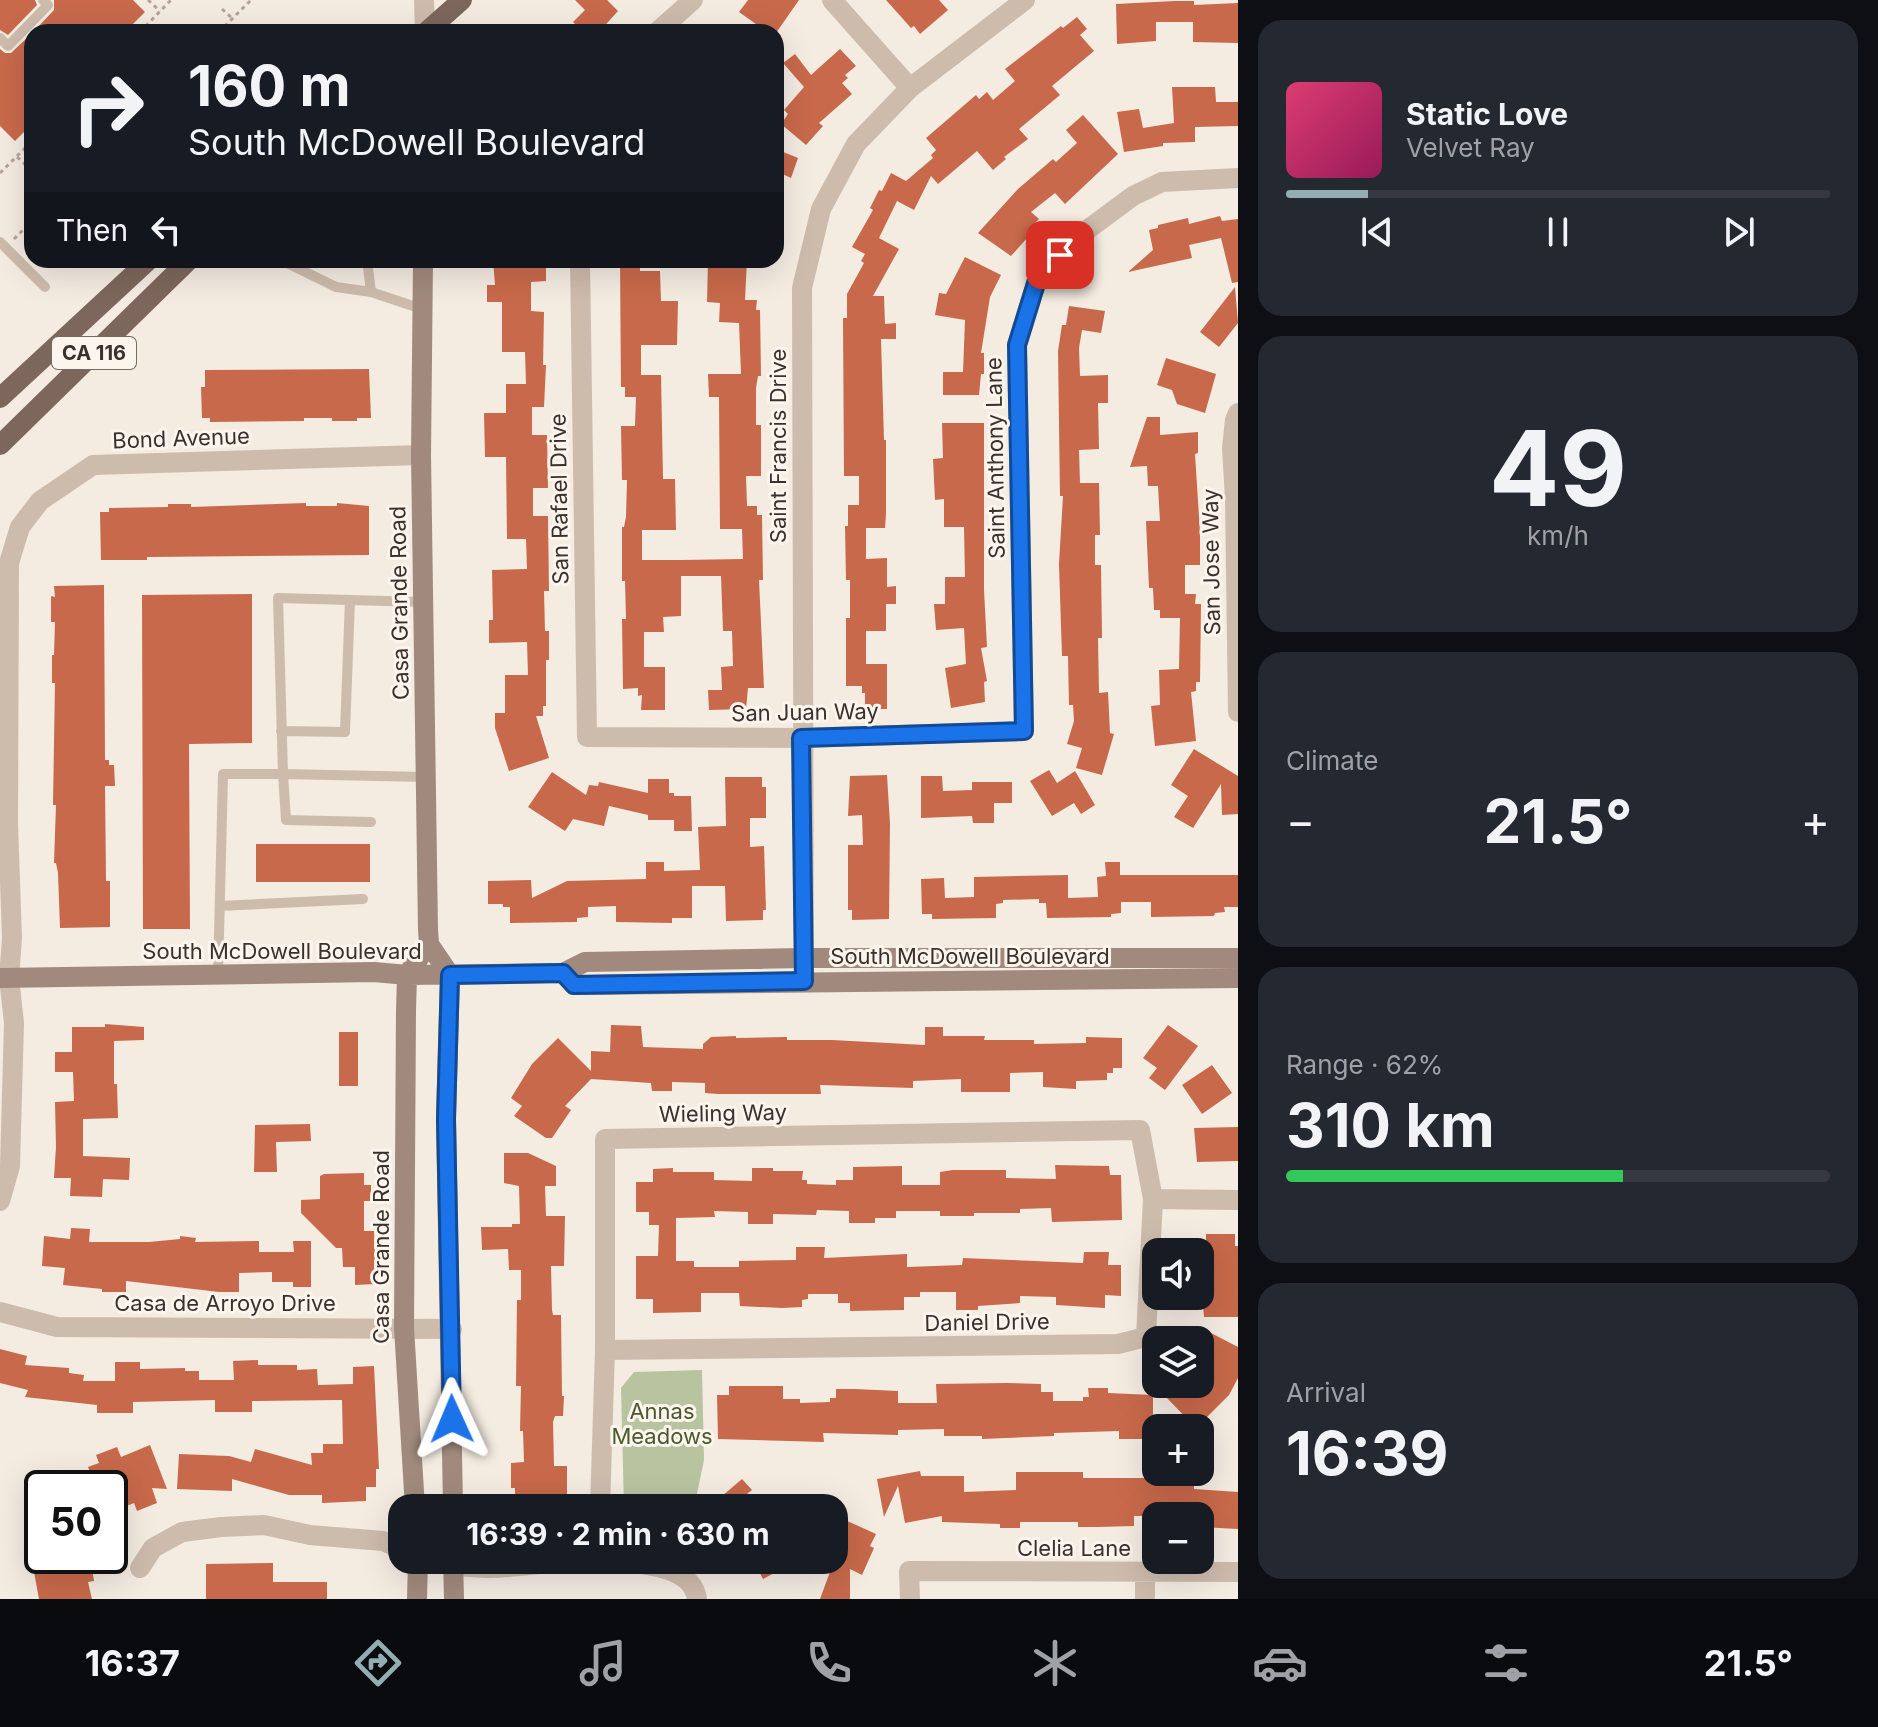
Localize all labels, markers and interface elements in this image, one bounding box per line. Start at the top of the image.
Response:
text: 160 m [188,52,351,120]
icon: right [56,56,160,160]
text: Static Love [1406,96,1568,132]
text: South McDowell Boulevard [188,120,645,164]
text: Velvet Ray [1406,132,1535,163]
icon: left [144,208,188,252]
icon: previous [1355,210,1399,254]
icon: pause [1536,210,1580,254]
icon: next [1717,210,1761,254]
text: Then [56,212,128,248]
pin [1026,221,1094,289]
icon: arrive [1038,233,1082,277]
road number: CA 116 [52,337,136,369]
street label: Saint Francis Drive [765,349,791,543]
street label: Saint Anthony Lane [980,357,1010,559]
text: 49 [1489,405,1627,531]
street label: San Rafael Drive [545,413,573,585]
street label: Bond Avenue [112,423,250,453]
street label: San Jose Way [1197,488,1225,636]
street label: Casa Grande Road [384,506,414,700]
text: km/h [1527,520,1589,551]
street label: San Juan Way [731,698,879,726]
text: Climate [1286,745,1378,776]
text: 21.5° [1484,785,1632,857]
text: − [1286,794,1315,848]
text: + [1801,794,1830,848]
street label: South McDowell Boulevard [142,938,422,964]
street label: South McDowell Boulevard [830,943,1110,969]
text: Range · 62% [1286,1049,1443,1080]
text: 310 km [1286,1089,1495,1161]
street label: Wieling Way [659,1099,787,1127]
street label: Casa Grande Road [368,1150,394,1344]
map controls [1142,1238,1214,1574]
button: sound [1142,1238,1214,1310]
street label: Casa de Arroyo Drive [114,1290,336,1316]
street label: Daniel Drive [924,1308,1050,1336]
button: layers [1142,1326,1214,1398]
position arrow [410,1377,494,1461]
text: Arrival [1286,1377,1366,1408]
park label: Annas Meadows [611,1398,713,1449]
button: + [1142,1414,1214,1486]
text: 16:39 [1286,1417,1449,1489]
speed limit sign: 50 [24,1470,128,1574]
button: − [1142,1502,1214,1574]
text: 16:39 · 2 min · 630 m [466,1516,770,1552]
street label: Clelia Lane [1017,1535,1131,1561]
icon: directions [350,1635,406,1691]
icon: music [575,1635,631,1691]
icon: phone [801,1635,857,1691]
icon: climate [1027,1635,1083,1691]
icon: car [1252,1635,1308,1691]
icon: filters [1478,1635,1534,1691]
text: 16:37 [85,1641,180,1685]
text: 21.5° [1704,1641,1793,1685]

